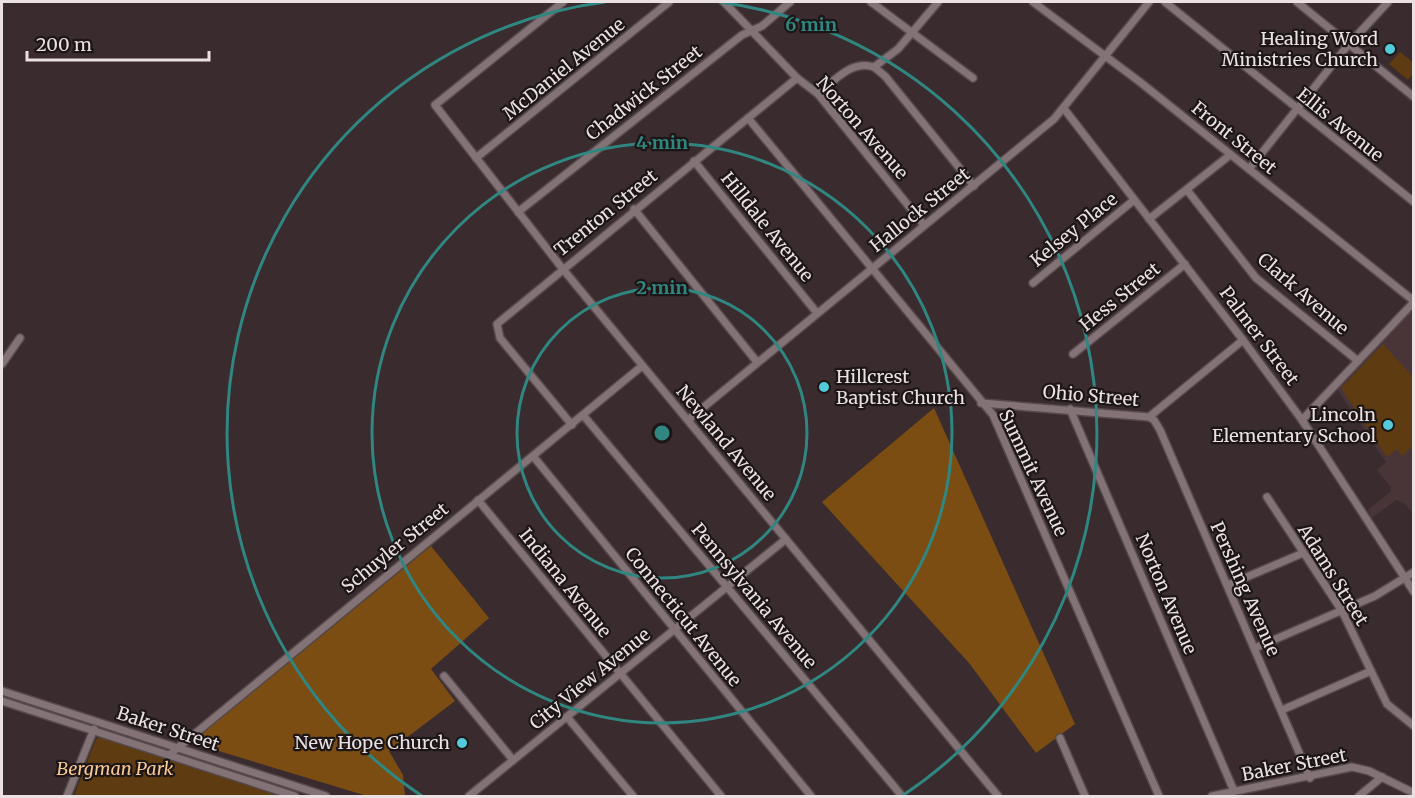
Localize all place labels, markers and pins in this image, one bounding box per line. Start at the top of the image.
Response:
place label: Healing Word Ministries Church [1221,27,1378,71]
marker: Healing Word Ministries Church [1383,42,1397,56]
place label: Hillcrest Baptist Church [836,365,965,409]
marker: Hillcrest Baptist Church [817,380,831,394]
place label: Lincoln Elementary School [1212,403,1376,447]
marker: Lincoln Elementary School [1381,418,1395,432]
centre of rings [652,423,672,443]
place label: New Hope Church [295,731,450,754]
marker: New Hope Church [455,736,469,750]

